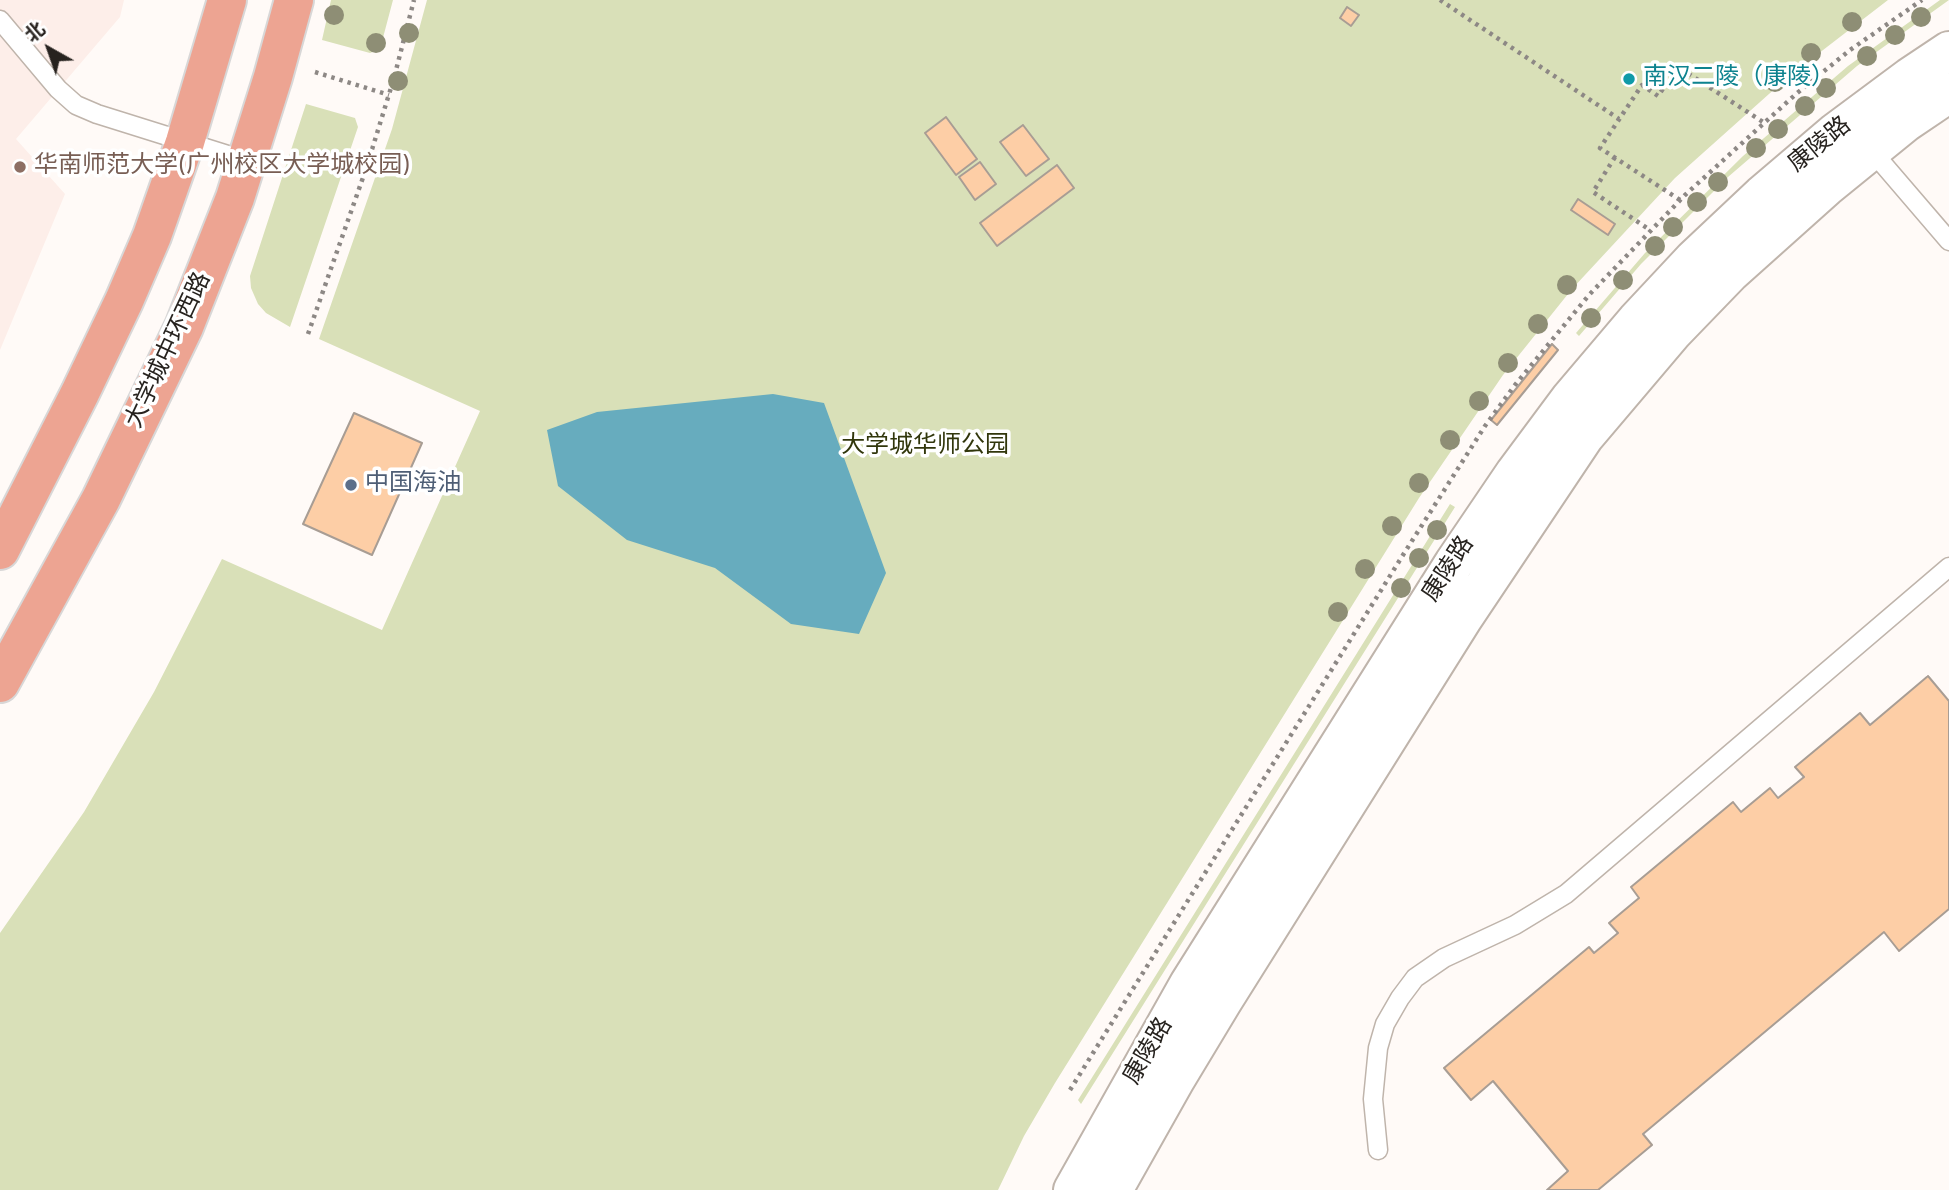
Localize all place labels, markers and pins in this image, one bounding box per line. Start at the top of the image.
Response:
place label: 南汉二陵（康陵） [1643,65,1835,93]
marker: 南汉二陵（康陵） [1621,71,1637,87]
place label: 华南师范大学(广州校区大学城校园) [34,153,410,181]
marker: 华南师范大学(广州校区大学城校园) [12,159,28,175]
place label: 中国海油 [365,471,461,499]
marker: 中国海油 [343,477,359,493]

